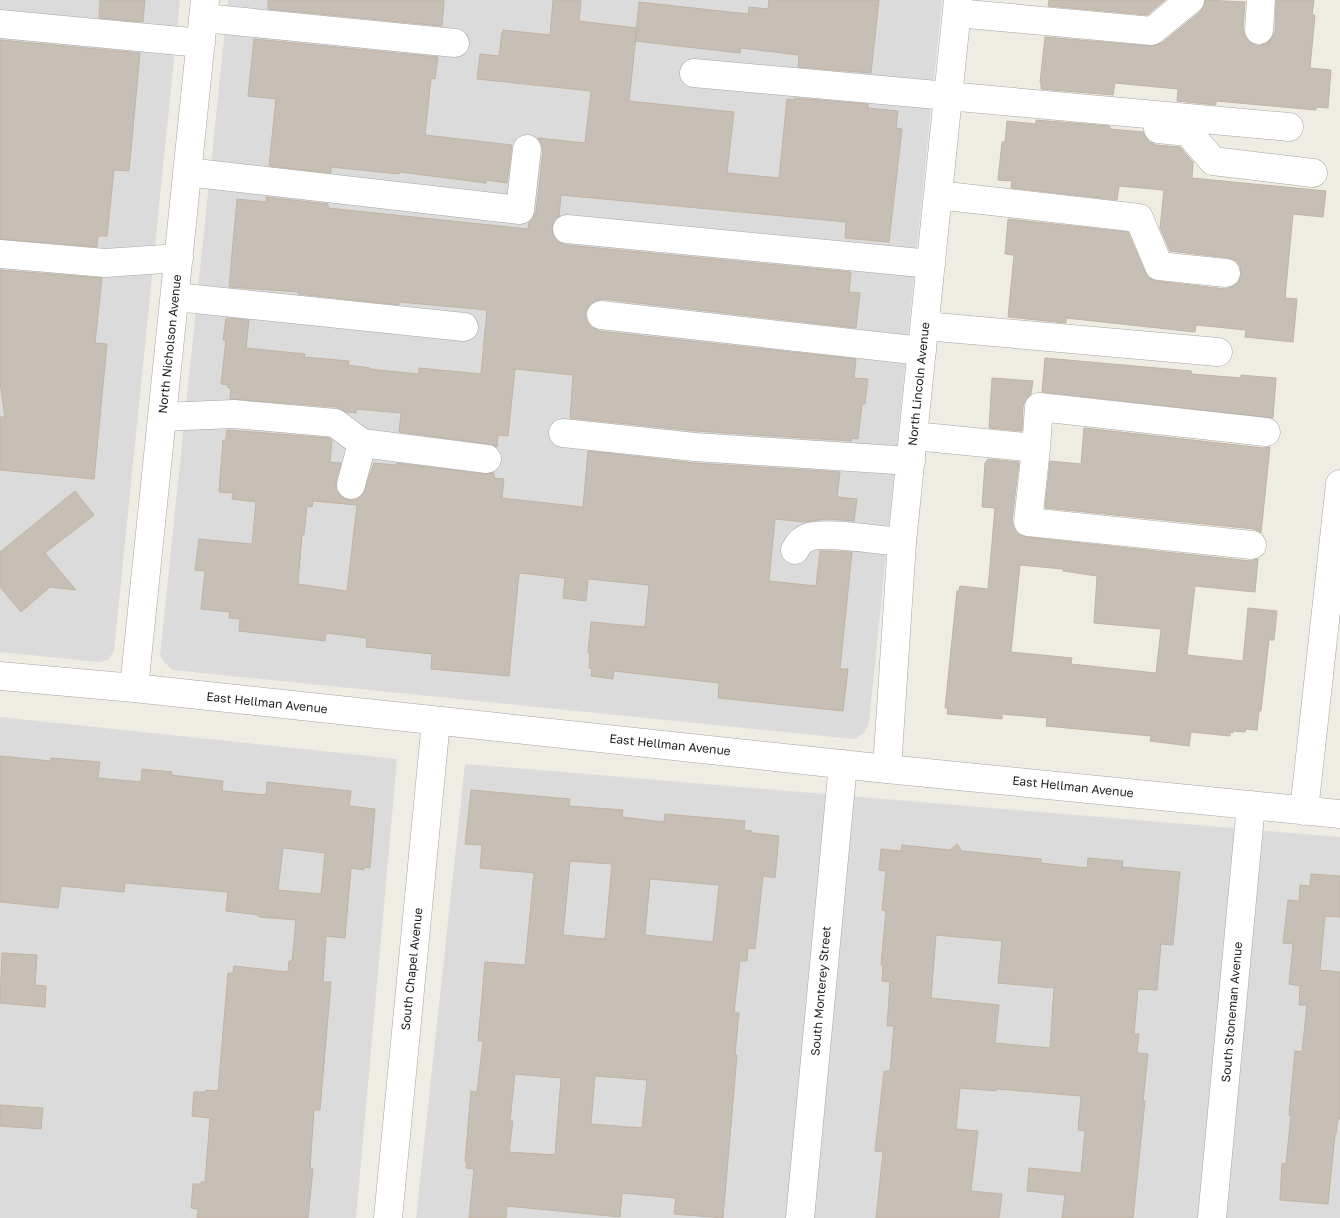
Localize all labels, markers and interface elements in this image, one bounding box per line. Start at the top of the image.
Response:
street label: North Nicholson Avenue [155,274,184,414]
street label: North Lincoln Avenue [905,321,932,446]
street label: East Hellman Avenue [206,689,329,716]
street label: East Hellman Avenue [609,731,732,758]
street label: East Hellman Avenue [1012,773,1135,800]
street label: South Chapel Avenue [398,907,425,1031]
street label: South Monterey Street [807,925,834,1057]
street label: South Stoneman Avenue [1218,941,1245,1083]

